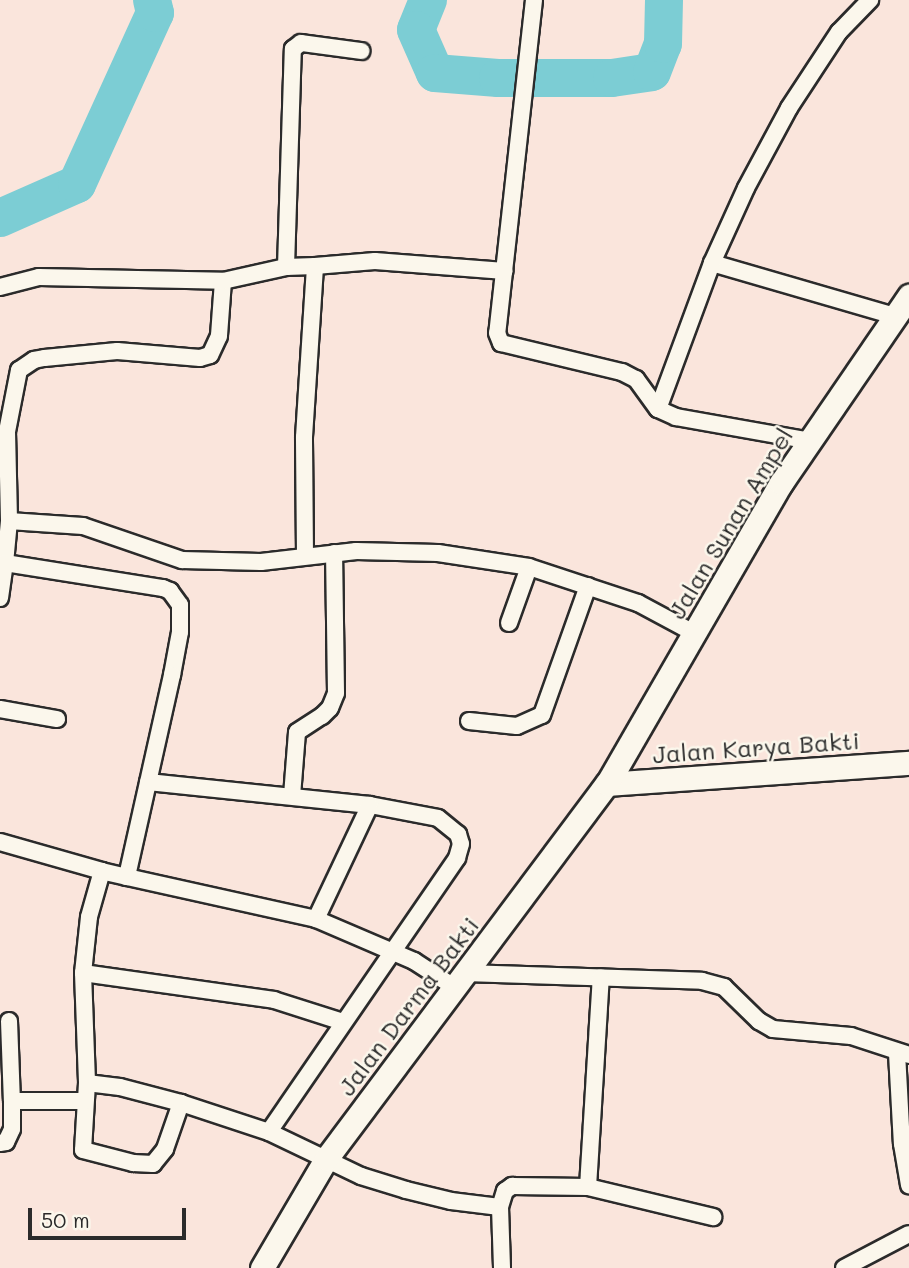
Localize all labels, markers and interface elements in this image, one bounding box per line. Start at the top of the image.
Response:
street label: Jalan Sunan Ampel [662,422,798,624]
street label: Jalan Karya Bakti [652,725,860,769]
street label: Jalan Darma Bakti [332,911,484,1101]
scale bar [32,1194,189,1238]
text: 50 m [41,1206,90,1233]

